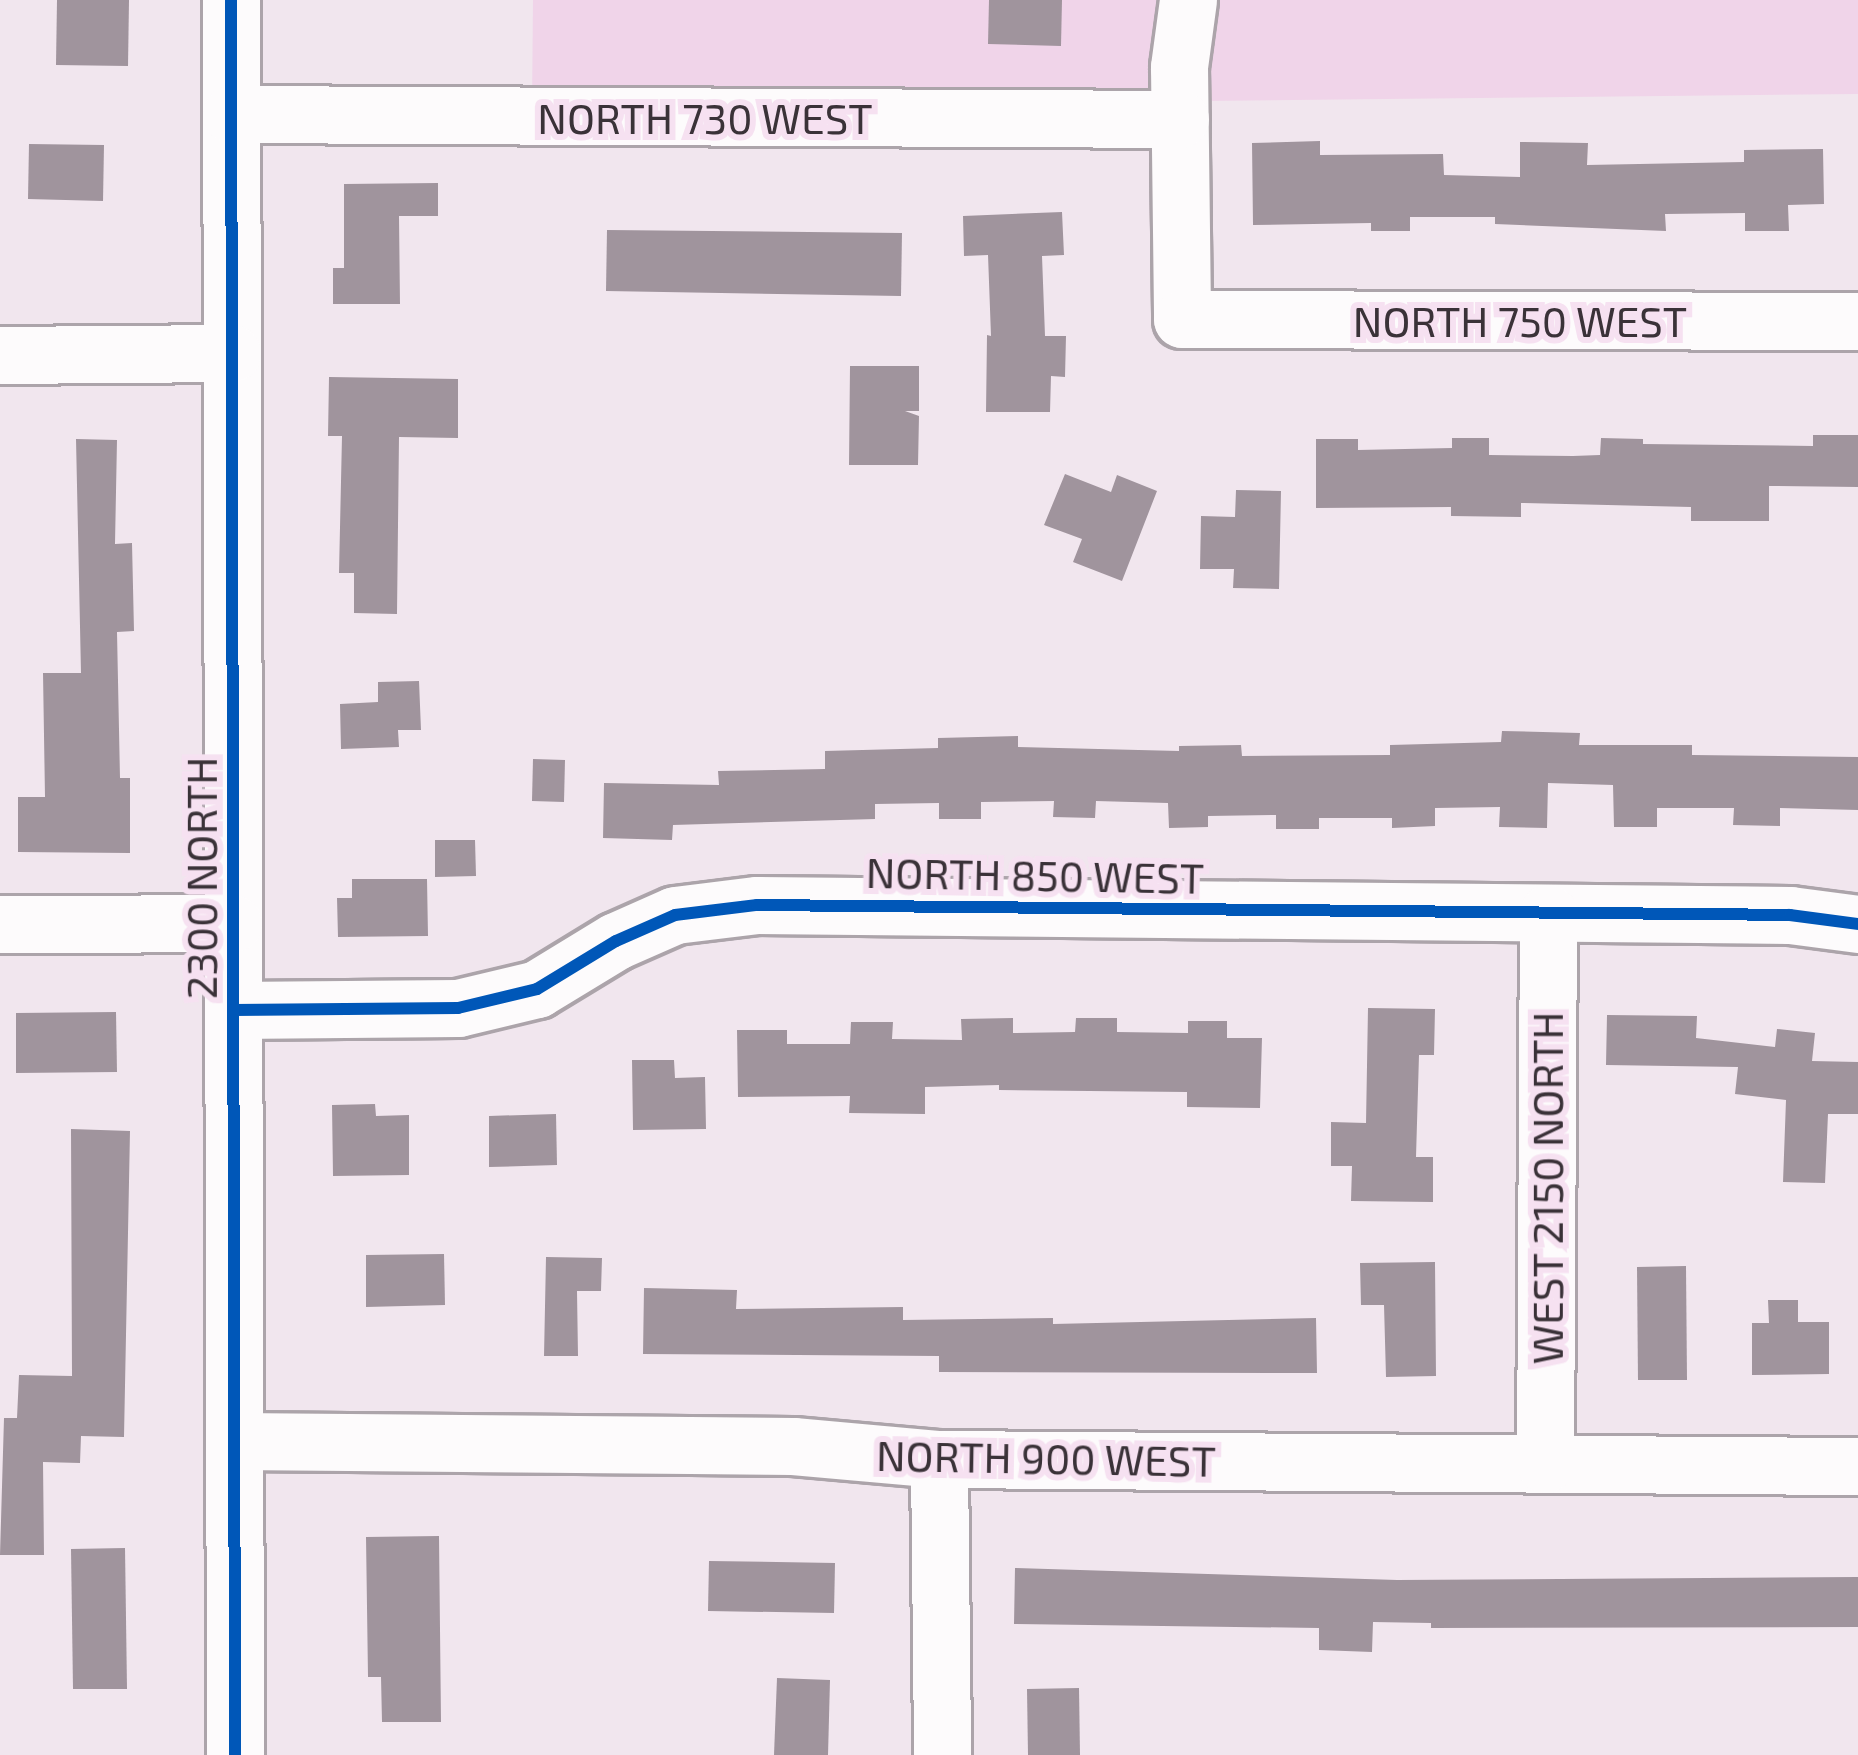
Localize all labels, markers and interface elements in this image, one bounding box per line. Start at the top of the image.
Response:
street label: NORTH 730 WEST [537,92,873,142]
street label: NORTH 750 WEST [1353,295,1687,345]
street label: 2300 NORTH [175,757,225,999]
street label: NORTH 850 WEST [865,846,1205,902]
street label: WEST 2150 NORTH [1521,1011,1571,1365]
street label: NORTH 900 WEST [875,1429,1217,1485]

